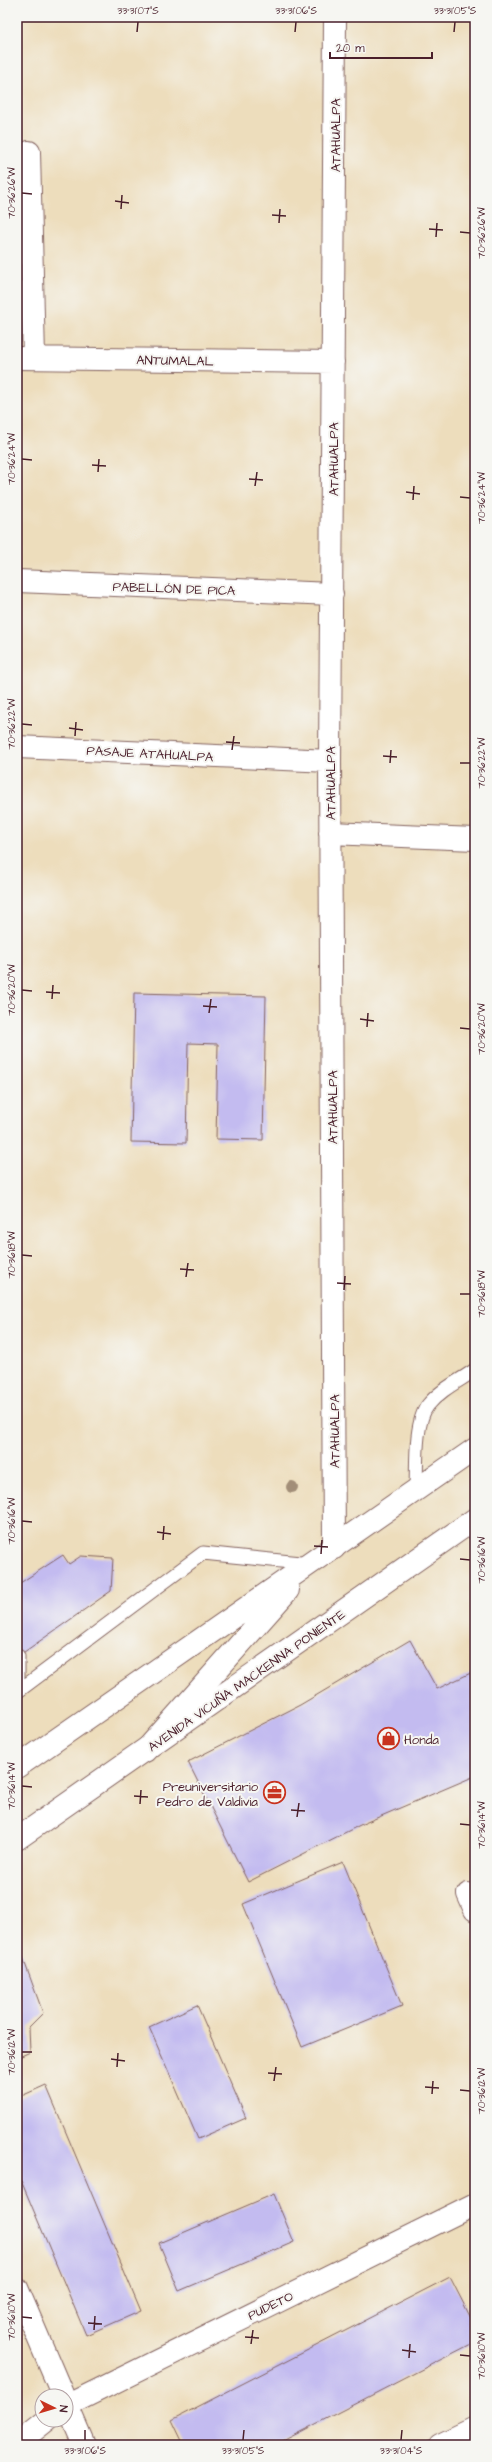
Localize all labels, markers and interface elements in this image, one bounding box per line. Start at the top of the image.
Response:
text: 33°31'07"S [117,4,159,18]
text: 33°31'06"S [275,4,317,18]
text: 33°31'05"S [434,4,477,18]
scale bar [330,34,432,60]
text: 20 m [336,40,365,57]
street label: ATAHUALPA [327,97,345,172]
text: 70°36'26"W [5,167,19,219]
text: 70°36'26"W [475,207,489,259]
street label: ANTUMALAL [136,351,214,371]
street label: ATAHUALPA [325,421,343,496]
text: 70°36'24"W [5,432,19,485]
text: 70°36'24"W [475,471,489,524]
street label: PABELLÓN DE PICA [112,578,236,600]
text: 70°36'22"W [5,698,19,749]
text: 70°36'22"W [475,737,489,788]
street label: PASAJE ATAHUALPA [86,742,214,766]
street label: ATAHUALPA [322,745,340,820]
text: 70°36'20"W [5,964,19,1016]
text: 70°36'20"W [475,1003,489,1055]
street label: ATAHUALPA [324,1069,342,1144]
text: 70°36'18"W [5,1231,19,1279]
text: 70°36'18"W [475,1270,489,1318]
street label: ATAHUALPA [326,1393,344,1468]
text: 70°36'16"W [5,1497,19,1544]
text: 70°36'16"W [475,1536,489,1583]
street label: AVENIDA VICUÑA MACKENNA PONIENTE [144,1605,349,1756]
shop icon: Honda [375,1726,401,1752]
place label: Honda [404,1731,439,1749]
text: 70°36'14"W [5,1762,19,1810]
place label: Preuniversitario Pedro de Valdivia [157,1778,259,1811]
office icon: Preuniversitario Pedro de Valdivia [261,1780,287,1806]
text: 70°36'14"W [475,1801,489,1849]
text: 70°36'12"W [5,2028,19,2075]
text: 70°36'12"W [475,2067,489,2114]
street label: PUDETO [245,2287,296,2325]
text: 70°36'10"W [5,2293,19,2341]
text: 70°36'10"W [475,2332,489,2380]
north arrow [34,2388,74,2428]
text: N [56,2405,71,2413]
text: 33°31'06"S [64,2444,106,2458]
text: 33°31'05"S [222,2444,265,2458]
text: 33°31'04"S [380,2444,423,2458]

